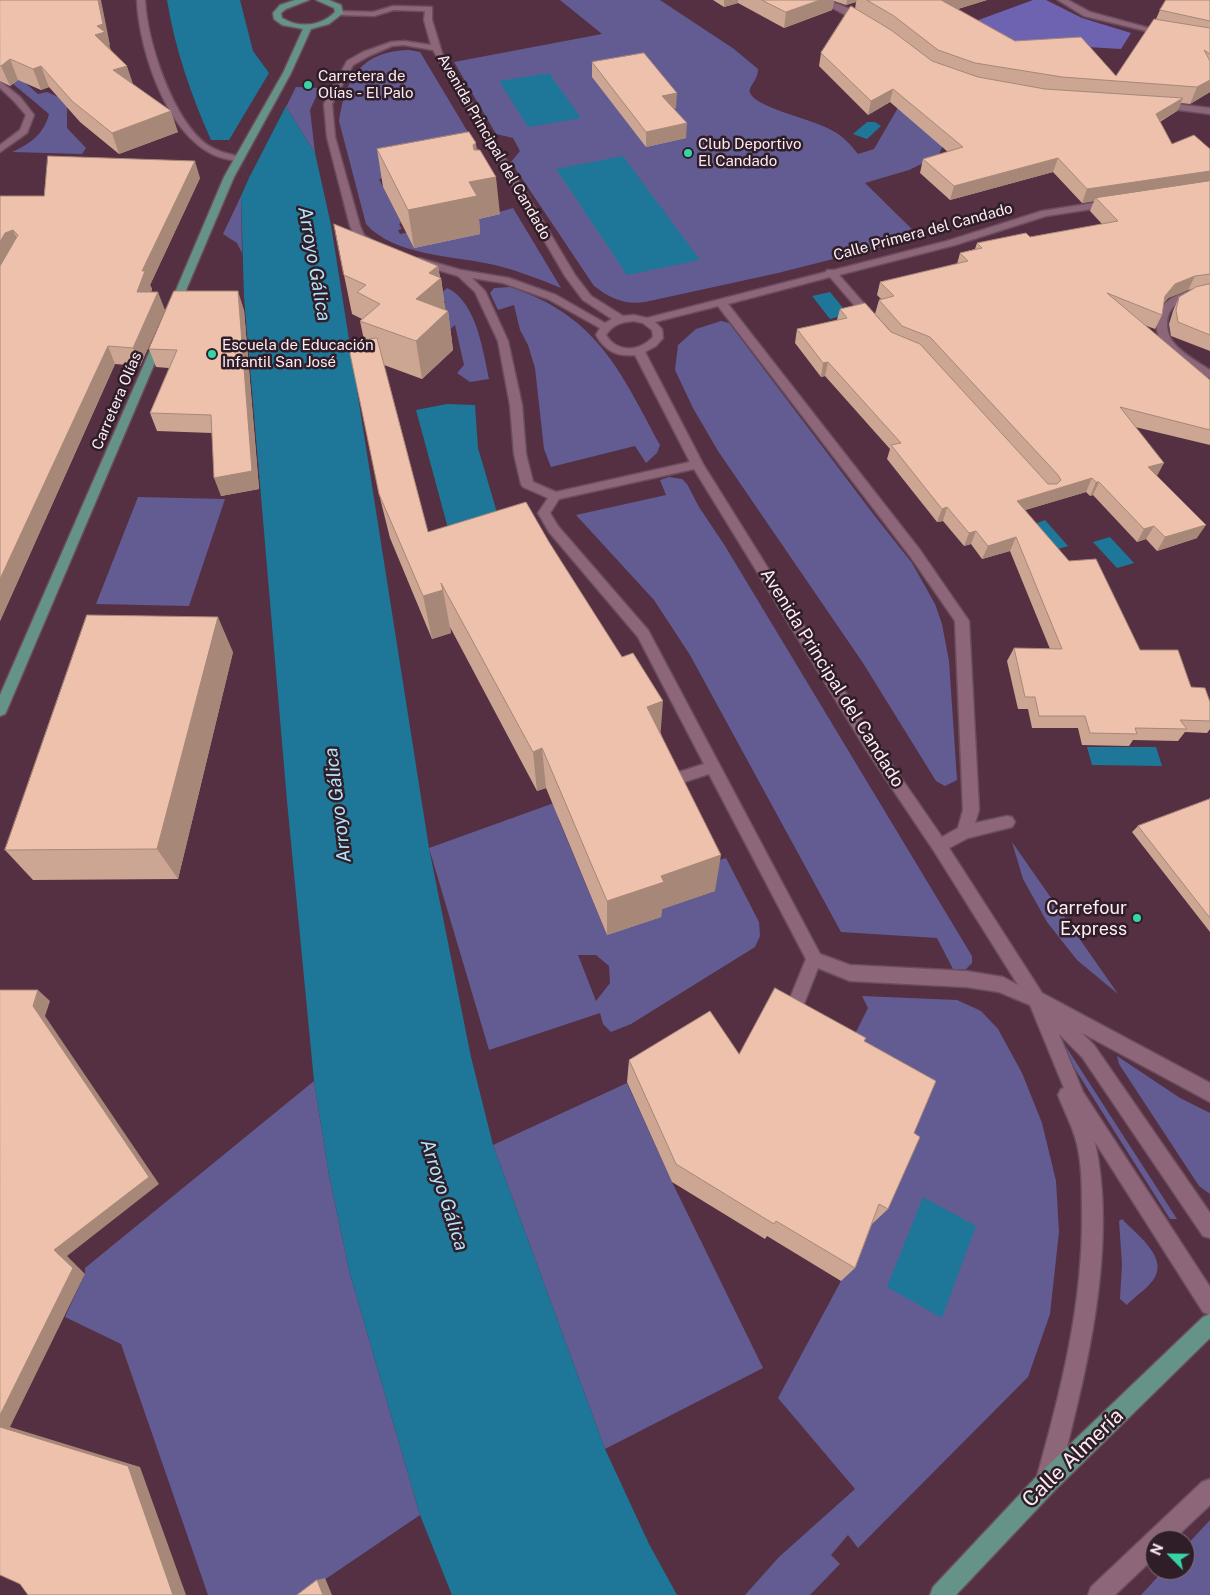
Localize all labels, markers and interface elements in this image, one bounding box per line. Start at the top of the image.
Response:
street label: Avenida Principal del Candado [433,51,555,243]
place label: Carretera de Olías - El Palo [318,67,413,102]
marker: Carretera de Olías - El Palo [302,79,314,91]
place label: Club Deportivo El Candado [698,135,801,170]
marker: Club Deportivo El Candado [682,147,694,159]
street label: Calle Primera del Candado [831,199,1015,265]
water label: Arroyo Gálica [293,205,335,323]
place label: Escuela de Educación Infantil San José [222,336,374,371]
marker: Escuela de Educación Infantil San José [206,348,218,360]
street label: Carretera Olías [88,349,146,453]
street label: Avenida Principal del Candado [756,565,908,791]
water label: Arroyo Gálica [320,746,356,864]
place label: Carrefour Express [1046,897,1127,940]
marker: Carrefour Express [1131,912,1143,924]
water label: Arroyo Gálica [415,1136,473,1254]
street label: Calle Almería [1017,1403,1129,1513]
north arrow [1145,1530,1195,1580]
text: N [1148,1541,1167,1558]

